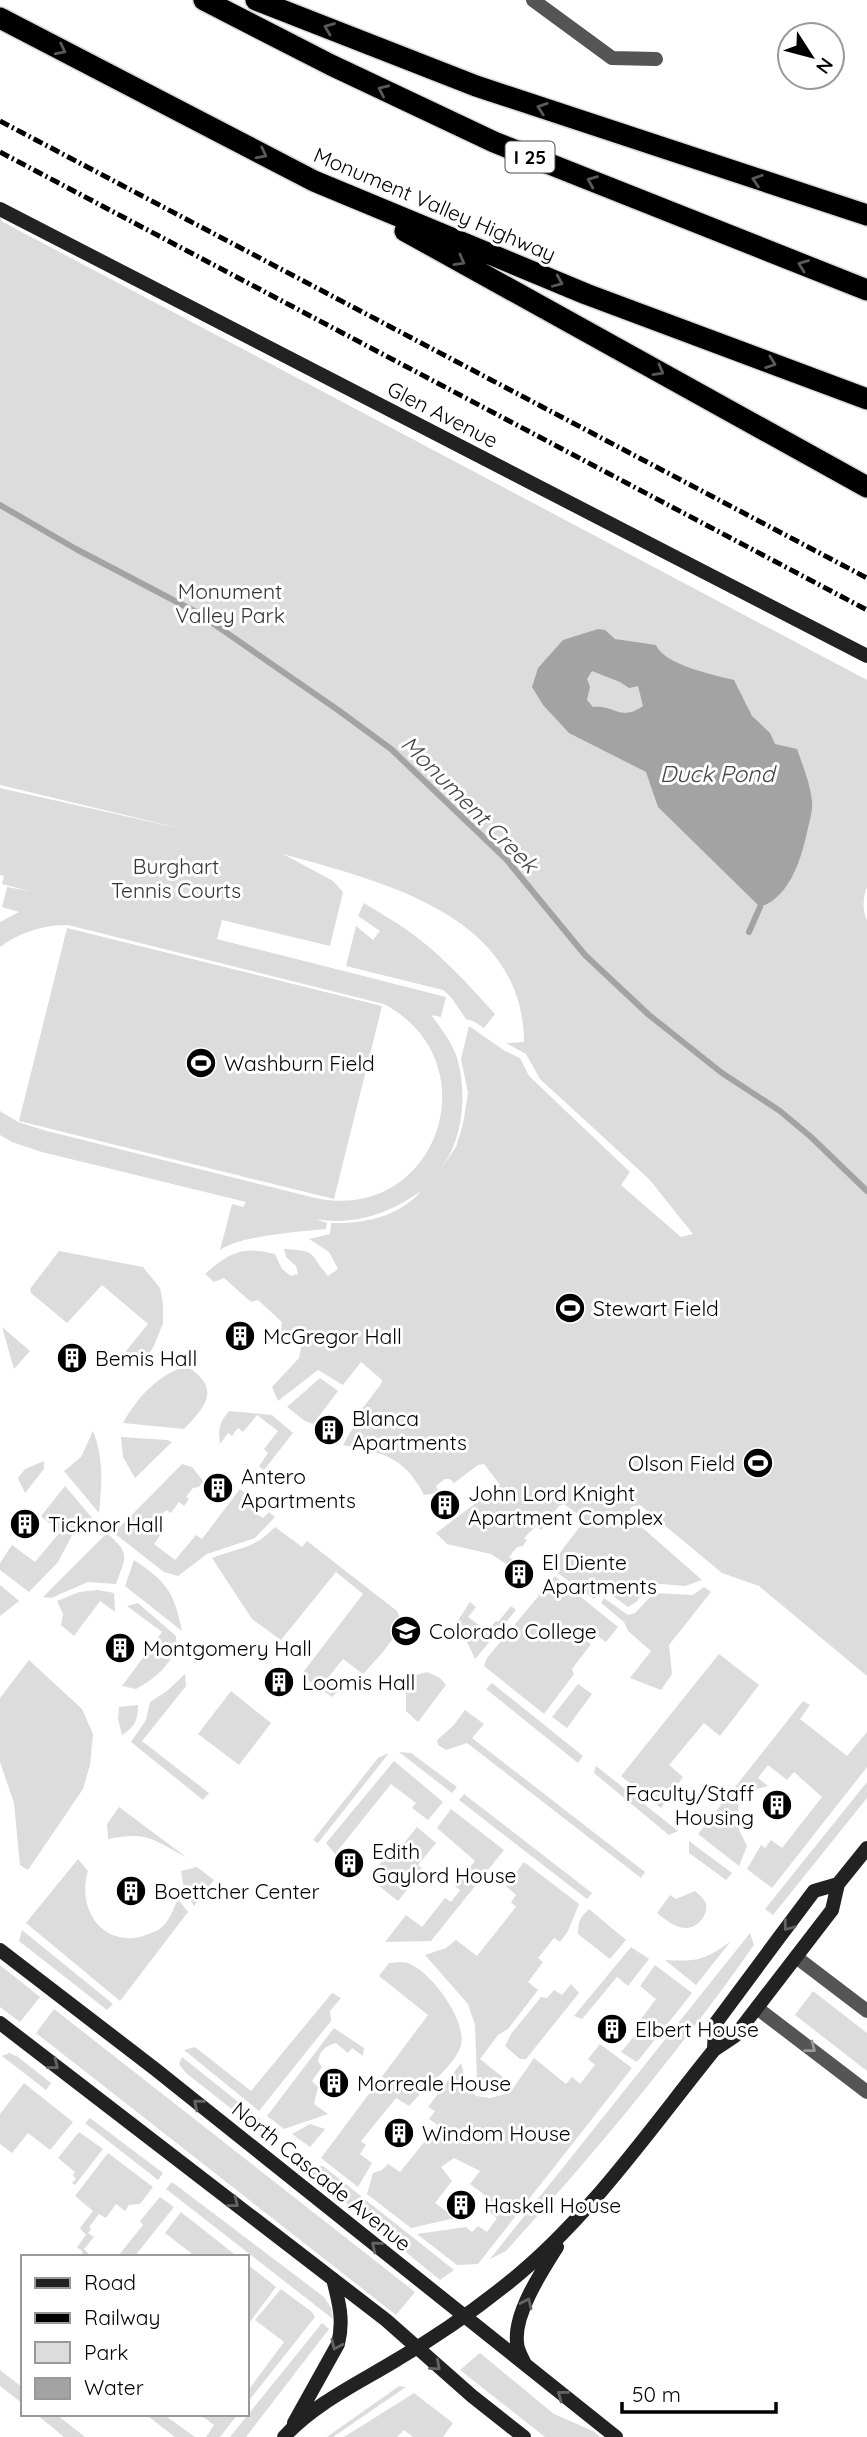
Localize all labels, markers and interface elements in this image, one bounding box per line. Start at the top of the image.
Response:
north arrow [776,21,846,91]
one-way arrow [323,23,335,37]
one-way arrow [53,41,66,55]
text: N [811,53,839,79]
one-way arrow [378,84,391,98]
one-way arrow [536,102,548,116]
street label: Monument Valley Highway [310,141,560,267]
road number: I 25 [505,141,554,172]
one-way arrow [255,146,268,160]
one-way arrow [752,174,764,188]
one-way arrow [586,176,598,190]
one-way arrow [452,253,465,267]
one-way arrow [798,259,810,273]
one-way arrow [552,274,564,288]
one-way arrow [765,355,777,369]
one-way arrow [652,363,664,376]
street label: Glen Avenue [383,375,503,453]
park label: Monument Valley Park [175,578,285,628]
water label: Monument Creek [395,729,546,880]
water label: Duck Pond [660,759,777,788]
park label: Burghart Tennis Courts [111,853,241,903]
sports icon: Washburn Field [184,1046,218,1080]
place label: Washburn Field [224,1050,375,1076]
sports icon: Stewart Field [553,1291,587,1325]
place label: Stewart Field [593,1295,719,1321]
building icon: McGregor Hall [223,1319,257,1353]
place label: McGregor Hall [263,1323,402,1349]
building icon: Bemis Hall [55,1341,89,1375]
place label: Bemis Hall [95,1345,197,1371]
place label: Blanca Apartments [352,1405,467,1455]
building icon: Blanca Apartments [312,1413,346,1447]
sports icon: Olson Field [741,1446,775,1480]
place label: Olson Field [628,1450,735,1476]
place label: Antero Apartments [241,1463,356,1513]
building icon: Antero Apartments [201,1471,235,1505]
place label: John Lord Knight Apartment Complex [468,1480,663,1530]
building icon: John Lord Knight Apartment Complex [428,1488,462,1522]
building icon: Ticknor Hall [8,1507,42,1541]
place label: Ticknor Hall [48,1511,163,1537]
place label: El Diente Apartments [542,1549,657,1599]
building icon: El Diente Apartments [502,1557,536,1591]
school or university icon: Colorado College [389,1614,423,1648]
place label: Colorado College [429,1618,597,1644]
building icon: Montgomery Hall [103,1631,137,1665]
place label: Montgomery Hall [143,1635,312,1661]
building icon: Loomis Hall [262,1665,296,1699]
place label: Loomis Hall [302,1669,415,1695]
place label: Faculty/Staff Housing [625,1780,754,1830]
building icon: Faculty/Staff Housing [760,1788,794,1822]
place label: Edith Gaylord House [372,1838,516,1888]
building icon: Edith Gaylord House [332,1846,366,1880]
building icon: Boettcher Center [114,1874,148,1908]
place label: Boettcher Center [154,1878,320,1904]
one-way arrow [784,1918,797,1931]
building icon: Elbert House [595,2012,629,2046]
place label: Elbert House [635,2016,759,2042]
one-way arrow [804,2040,816,2053]
one-way arrow [46,2056,59,2069]
building icon: Morreale House [317,2066,351,2100]
place label: Morreale House [357,2070,511,2096]
street label: North Cascade Avenue [227,2096,417,2256]
one-way arrow [194,2099,206,2112]
building icon: Windom House [382,2116,416,2150]
place label: Windom House [422,2120,571,2146]
building icon: Haskell House [444,2188,478,2222]
place label: Haskell House [484,2192,621,2218]
one-way arrow [227,2195,239,2208]
one-way arrow [371,2242,384,2254]
legend [21,2255,248,2416]
text: Road [84,2269,136,2295]
one-way arrow [519,2297,533,2310]
text: Railway [84,2304,160,2330]
one-way arrow [330,2338,344,2350]
text: Park [84,2339,128,2365]
one-way arrow [428,2358,441,2370]
scale bar [622,2370,776,2414]
text: Water [84,2374,144,2400]
text: 50 m [632,2381,681,2407]
one-way arrow [558,2390,570,2403]

